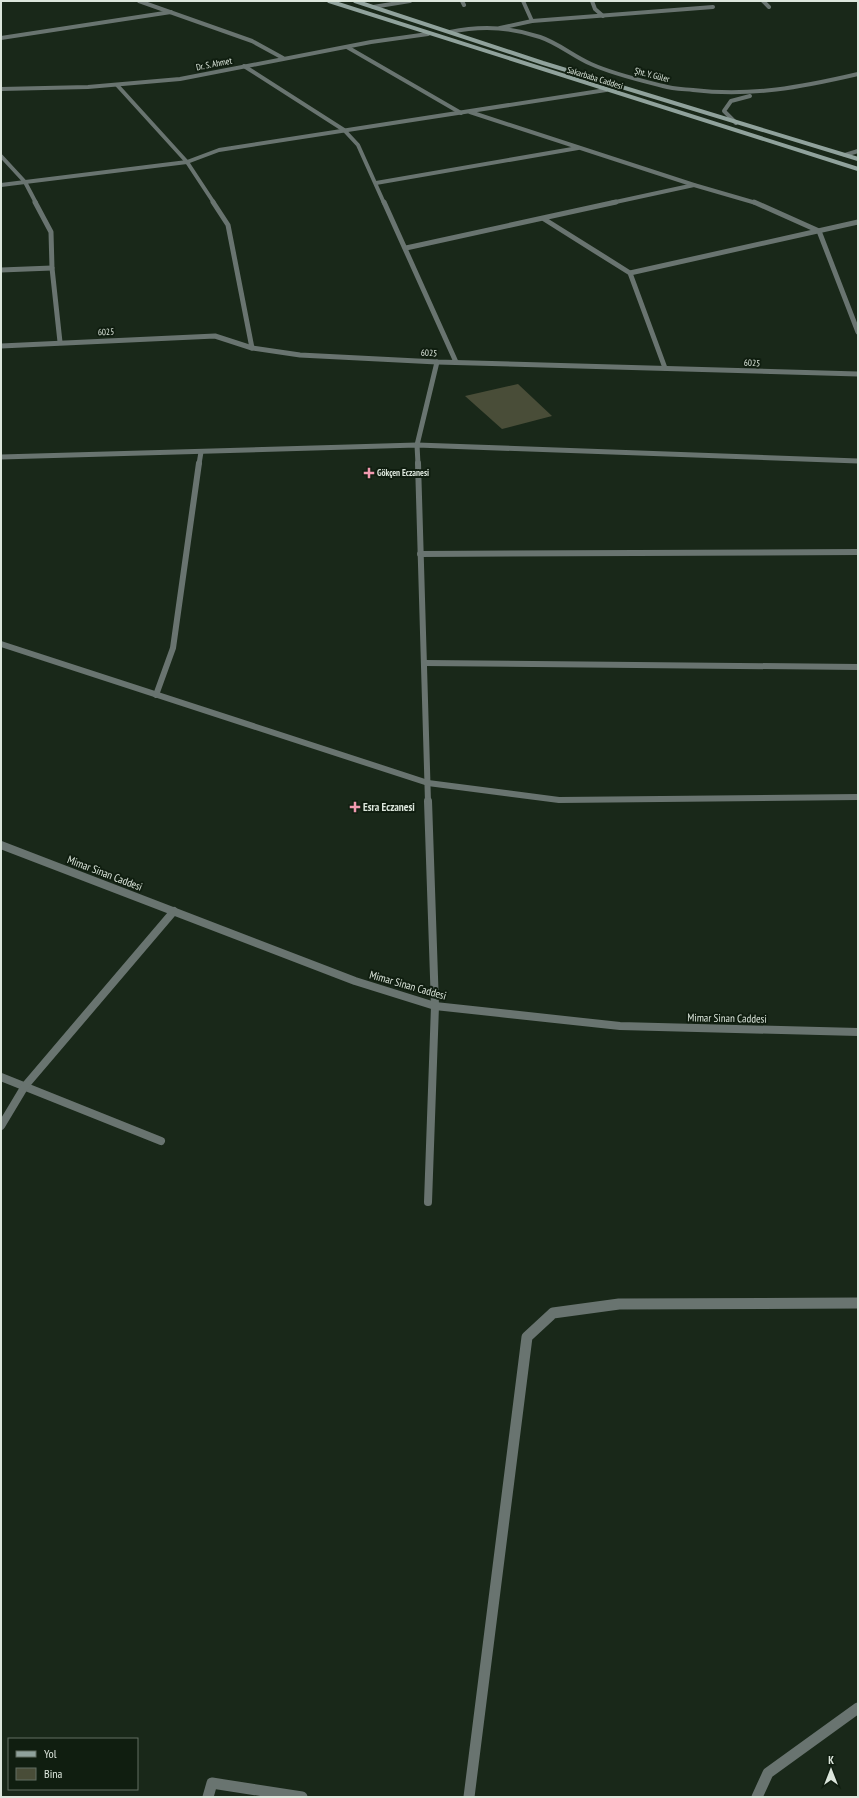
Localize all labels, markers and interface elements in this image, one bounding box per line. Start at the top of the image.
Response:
street label: Dr. S. Ahmet [195,55,233,72]
street label: Sakarbaba Caddesi [566,64,625,91]
street label: Şht. Y. Güler [633,65,671,84]
street label: 6025 [98,326,114,337]
street label: 6025 [421,347,437,358]
street label: 6025 [744,357,760,368]
place label: Gökçen Eczanesi [377,467,429,478]
marker: Gökçen Eczanesi [364,468,374,478]
place label: Esra Eczanesi [363,800,415,814]
marker: Esra Eczanesi [350,802,360,812]
street label: Mimar Sinan Caddesi [65,852,145,894]
street label: Mimar Sinan Caddesi [368,967,448,1003]
street label: Mimar Sinan Caddesi [687,1010,767,1026]
legend [8,1738,138,1790]
text: Yol [44,1746,57,1761]
north arrow [811,1750,851,1790]
text: K [828,1753,834,1767]
text: Bina [44,1766,63,1781]

